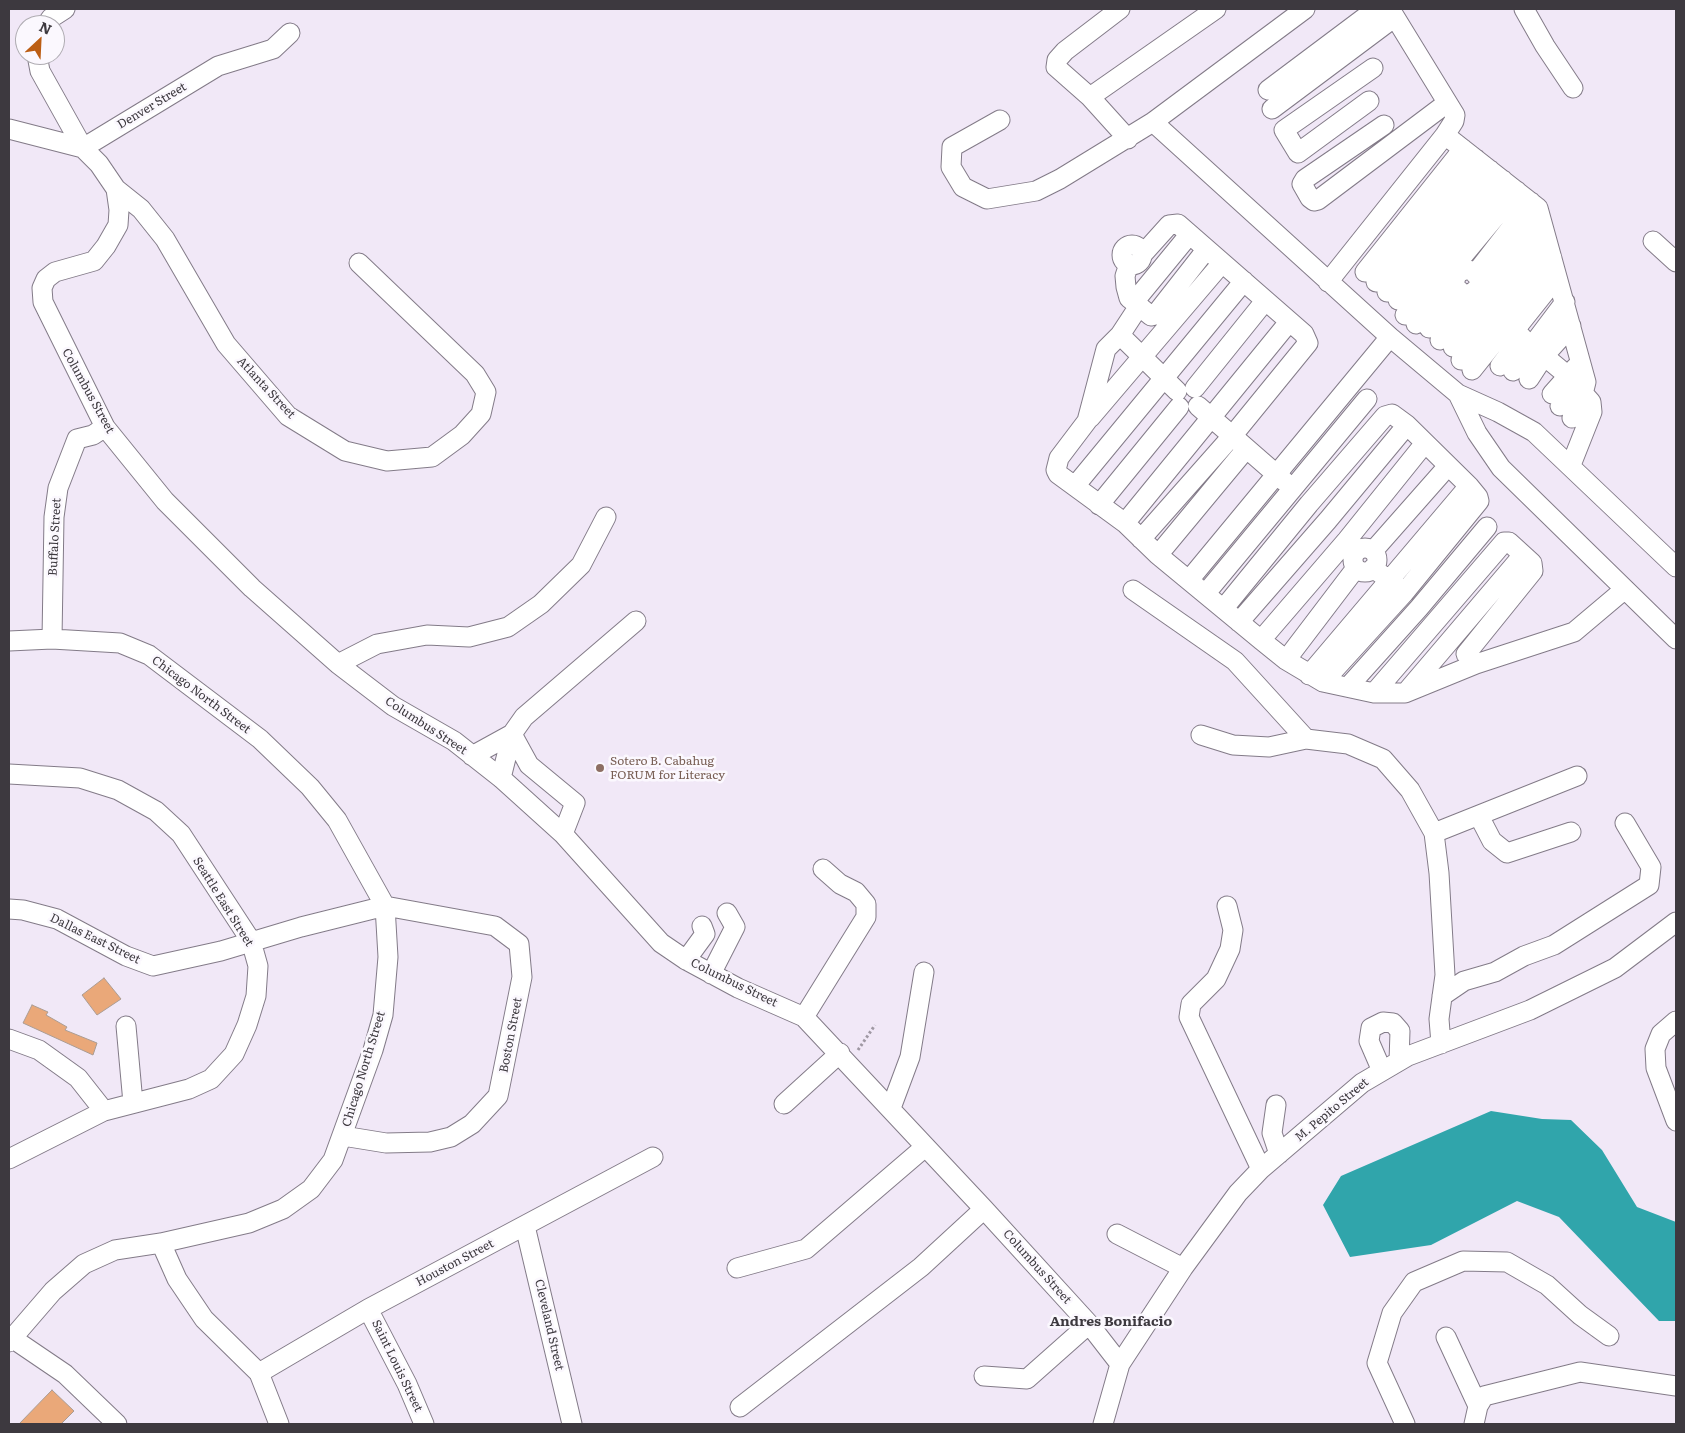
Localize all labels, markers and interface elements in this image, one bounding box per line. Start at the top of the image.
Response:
north arrow [15,15,65,65]
text: N [36,16,55,39]
street label: Denver Street [115,80,189,132]
street label: Columbus Street [59,346,117,436]
street label: Atlanta Street [234,354,298,422]
street label: Buffalo Street [46,498,64,576]
street label: Chicago North Street [149,653,253,737]
street label: Columbus Street [382,694,470,758]
place label: Sotero B. Cabahug FORUM for Literacy [610,754,725,782]
marker: Sotero B. Cabahug FORUM for Literacy [594,762,606,774]
street label: Seattle East Street [190,855,256,949]
street label: Dallas East Street [47,911,143,967]
street label: Columbus Street [688,956,780,1010]
street label: Boston Street [497,996,525,1074]
street label: Chicago North Street [340,1009,388,1129]
street label: M. Pepito Street [1292,1075,1372,1145]
street label: Columbus Street [1000,1227,1074,1307]
street label: Houston Street [414,1236,496,1290]
street label: Cleveland Street [531,1278,567,1372]
district label: Andres Bonifacio [1050,1314,1172,1330]
street label: Saint Louis Street [368,1318,426,1414]

